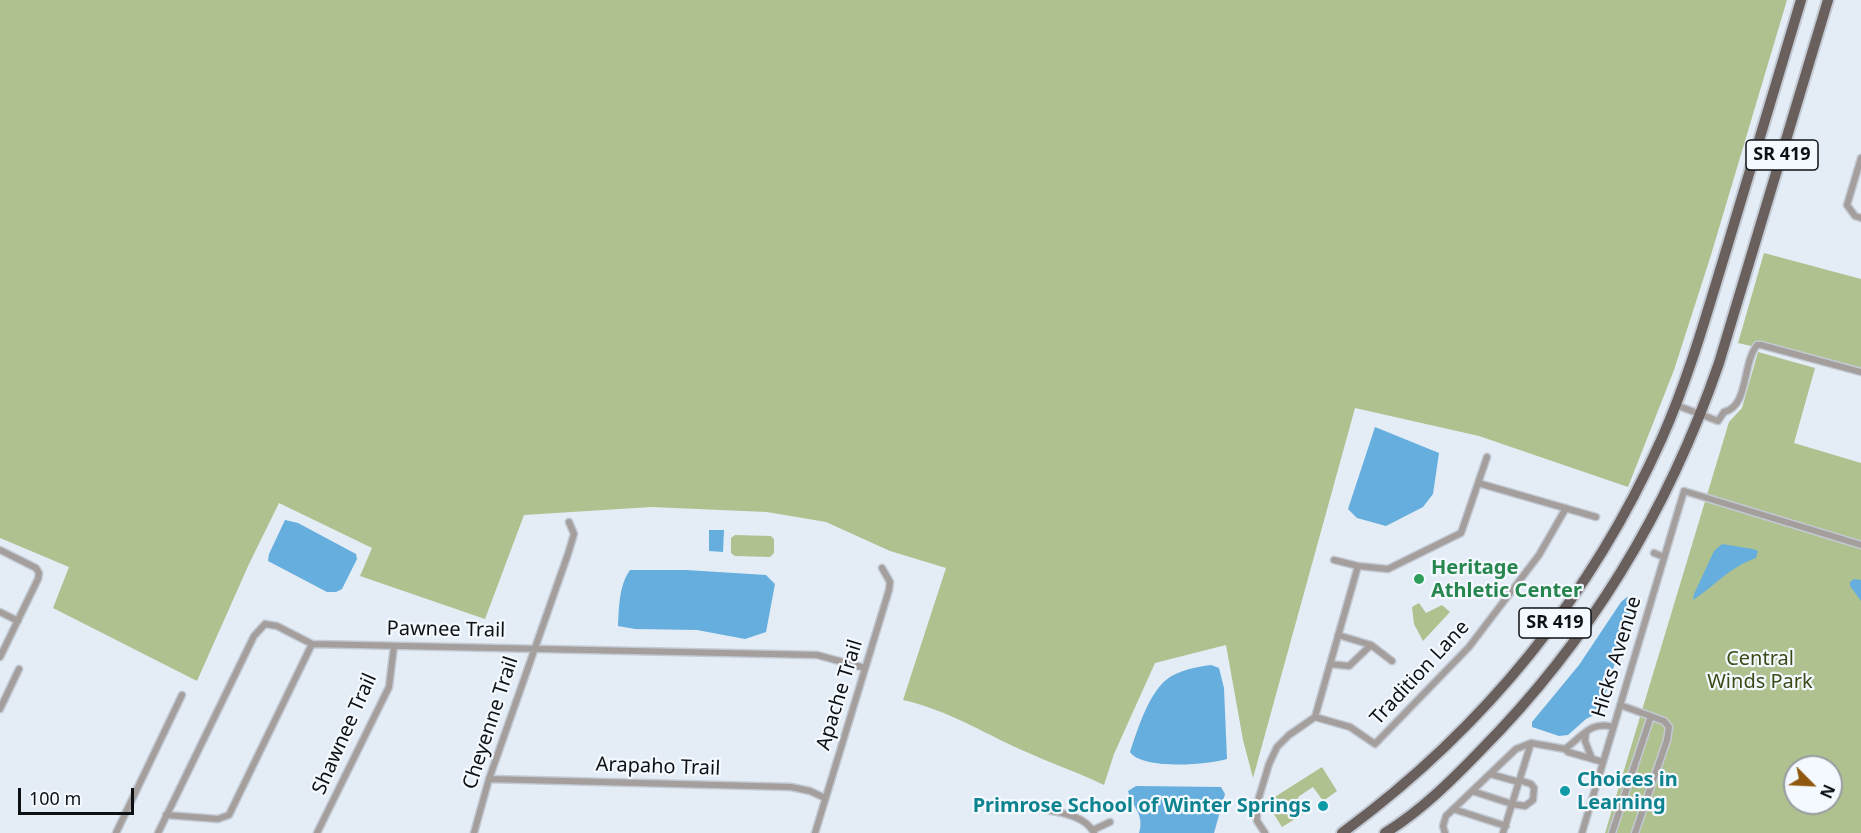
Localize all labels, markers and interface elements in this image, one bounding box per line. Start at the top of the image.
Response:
road number: SR 419 [1746,140,1818,170]
place label: Heritage Athletic Center [1431,556,1582,603]
marker: Heritage Athletic Center [1412,572,1426,586]
street label: Hicks Avenue [1587,594,1647,720]
road number: SR 419 [1519,608,1591,638]
street label: Tradition Lane [1366,616,1474,730]
street label: Pawnee Trail [386,617,506,643]
street label: Apache Trail [812,637,868,753]
park label: Central Winds Park [1707,647,1813,694]
street label: Cheyenne Trail [458,654,524,792]
street label: Shawnee Trail [308,670,382,798]
street label: Arapaho Trail [595,753,721,781]
north arrow [1783,755,1843,815]
place label: Choices in Learning [1577,768,1678,815]
scale bar [21,776,136,814]
text: N [1815,781,1840,802]
marker: Choices in Learning [1558,784,1572,798]
text: 100 m [29,786,81,810]
place label: Primrose School of Winter Springs [973,794,1311,818]
marker: Primrose School of Winter Springs [1316,799,1330,813]

